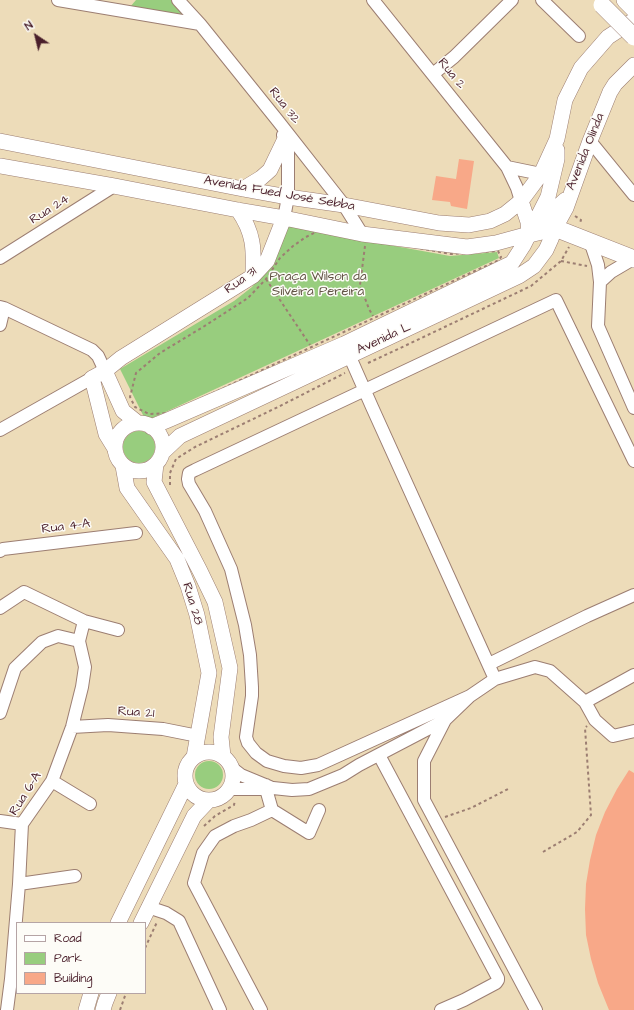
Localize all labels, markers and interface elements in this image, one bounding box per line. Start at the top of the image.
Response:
north arrow [16,16,56,56]
text: N [22,18,36,34]
street label: Rua 2 [434,55,468,93]
street label: Rua 32 [265,85,303,127]
street label: Avenida Olinda [563,111,609,193]
street label: Avenida Fued José Sebba [202,173,356,215]
street label: Rua 24 [27,192,73,228]
street label: Rua 31 [222,264,260,298]
park label: Praça Wilson da Silveira Pereira [269,269,367,300]
street label: Avenida L [354,320,414,358]
street label: Rua 4-A [41,516,91,538]
street label: Rua 28 [178,581,206,627]
street label: Rua 21 [117,704,155,722]
street label: Rua 6-A [7,769,45,819]
legend [16,922,146,994]
text: Road [54,930,82,947]
text: Park [54,950,82,967]
text: Building [54,970,92,987]

